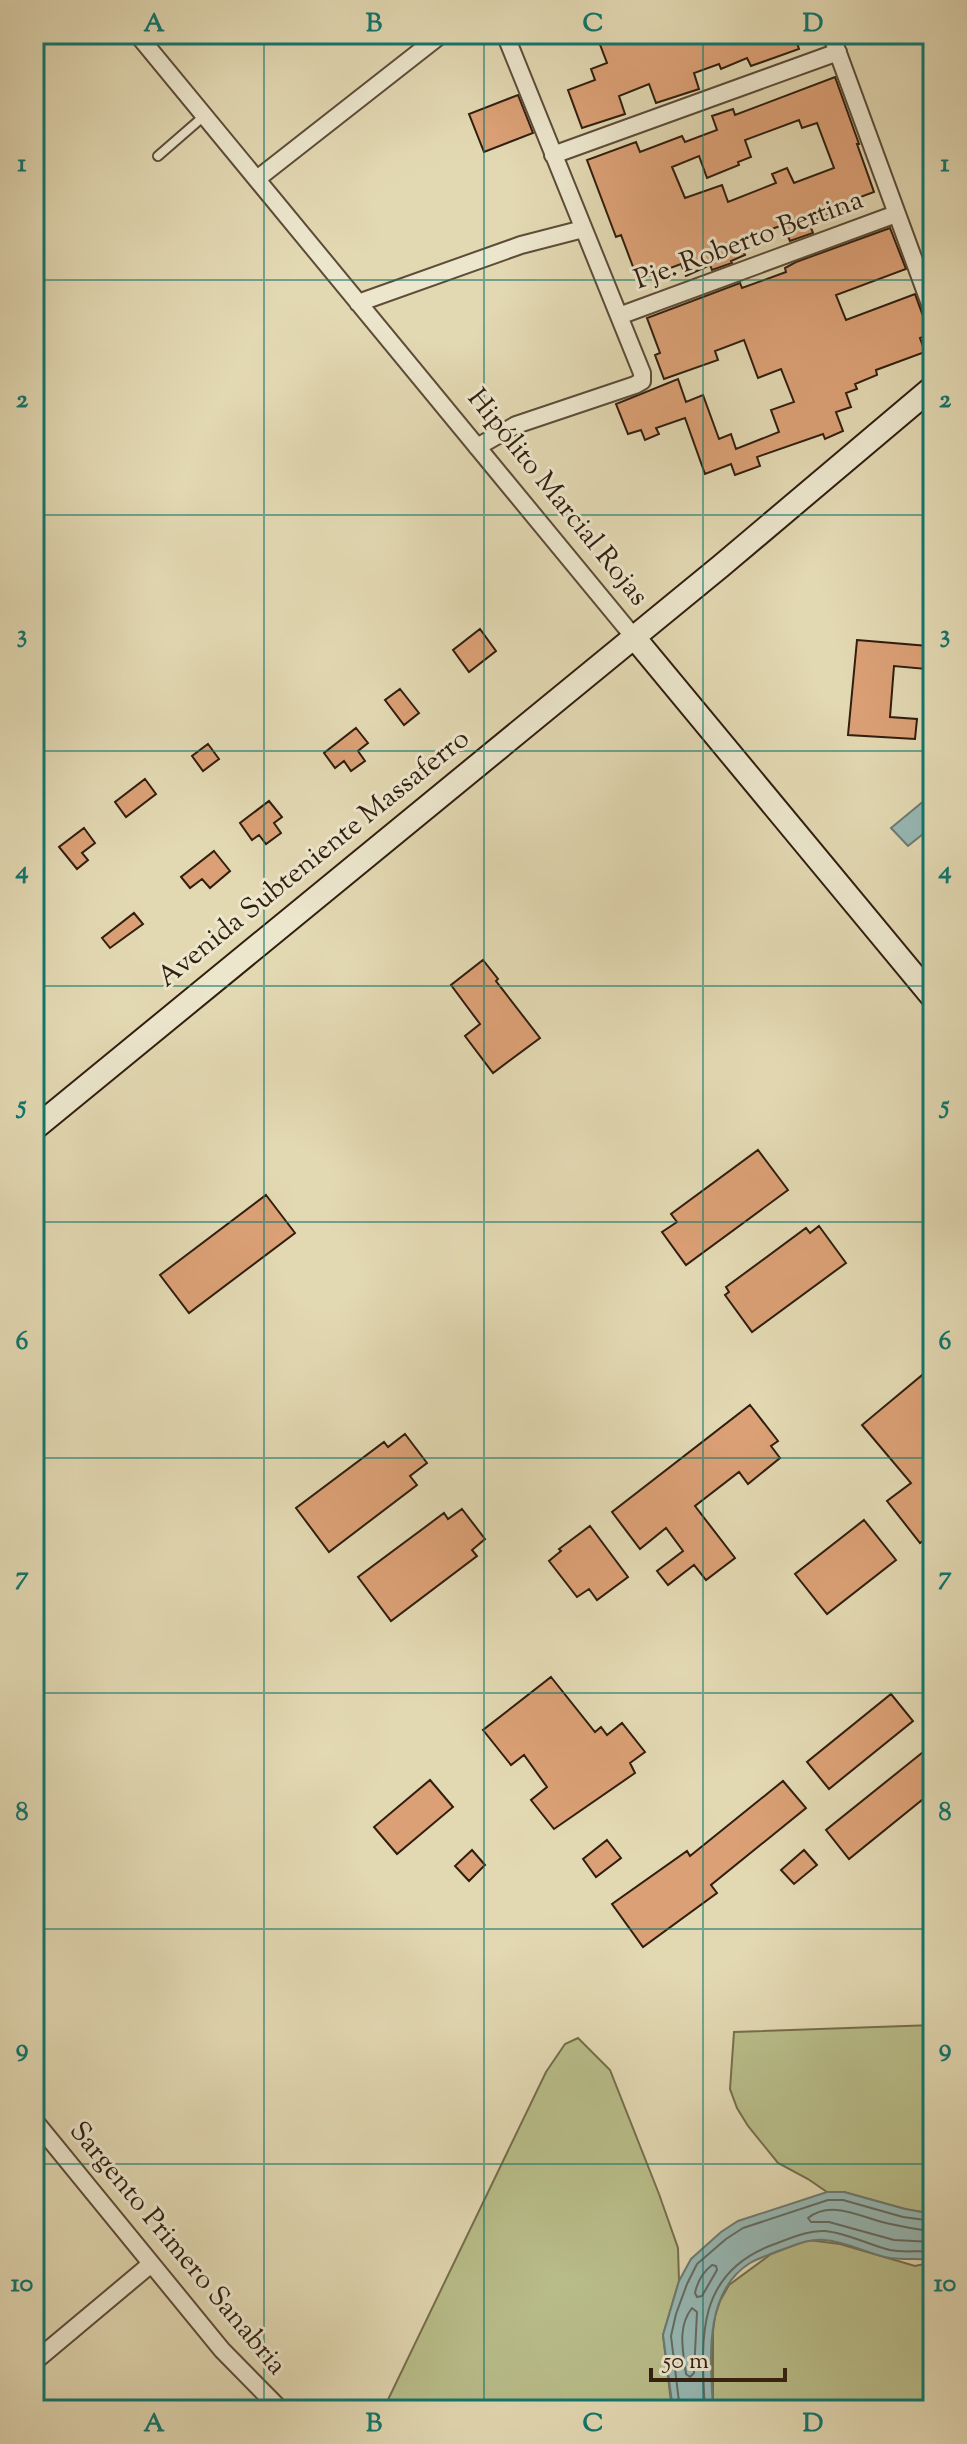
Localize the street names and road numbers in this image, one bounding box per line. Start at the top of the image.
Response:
street label: Pje. Roberto Bertina [629,181,869,301]
street label: Hipólito Marcial Rojas [457,381,657,615]
street label: Avenida Subteniente Massaferro [149,720,479,998]
street label: Sargento Primero Sanabria [59,2113,295,2385]

